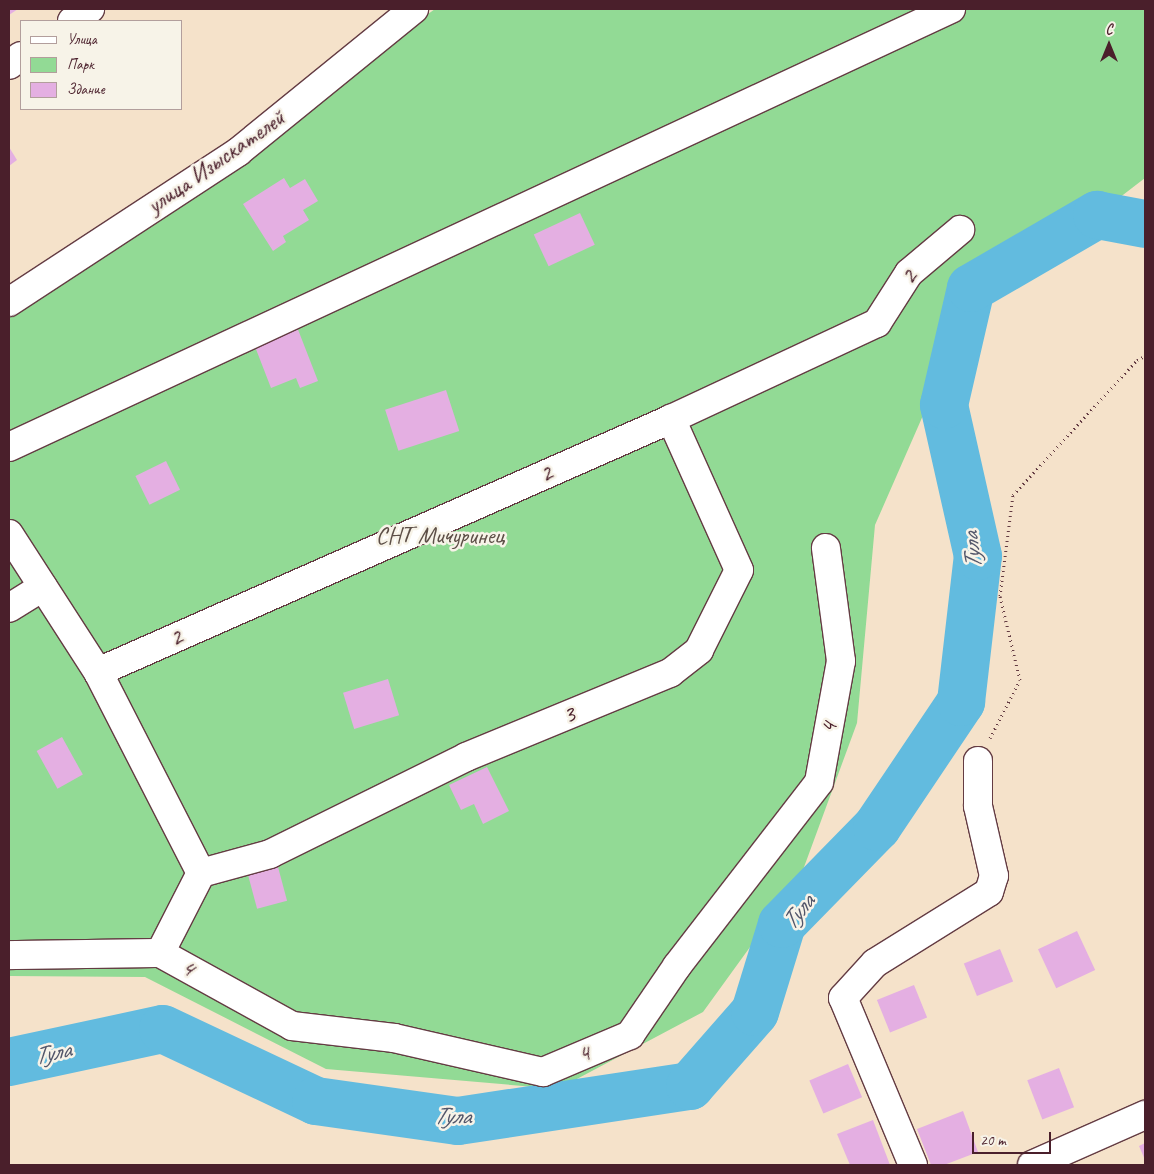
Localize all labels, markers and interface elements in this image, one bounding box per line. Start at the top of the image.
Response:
legend [20,20,182,110]
north arrow [1084,20,1134,70]
text: С [1106,21,1112,38]
text: Улица [67,30,97,49]
text: Парк [67,55,94,74]
text: Здание [67,80,105,99]
street label: улица Изыскателей [142,104,290,220]
street label: 2 [894,264,924,290]
street label: 2 [535,459,557,489]
park label: СНТ Мичуринец [376,522,504,550]
water label: Тула [955,531,989,571]
street label: 2 [165,623,187,653]
street label: 3 [559,700,579,730]
street label: 4 [814,720,844,736]
water label: Тула [775,888,821,936]
street label: 4 [176,953,200,983]
water label: Тула [31,1034,73,1072]
street label: 4 [573,1039,595,1069]
water label: Тула [433,1101,471,1131]
scale bar [974,1122,1053,1154]
text: 20 m [980,1131,1006,1150]

